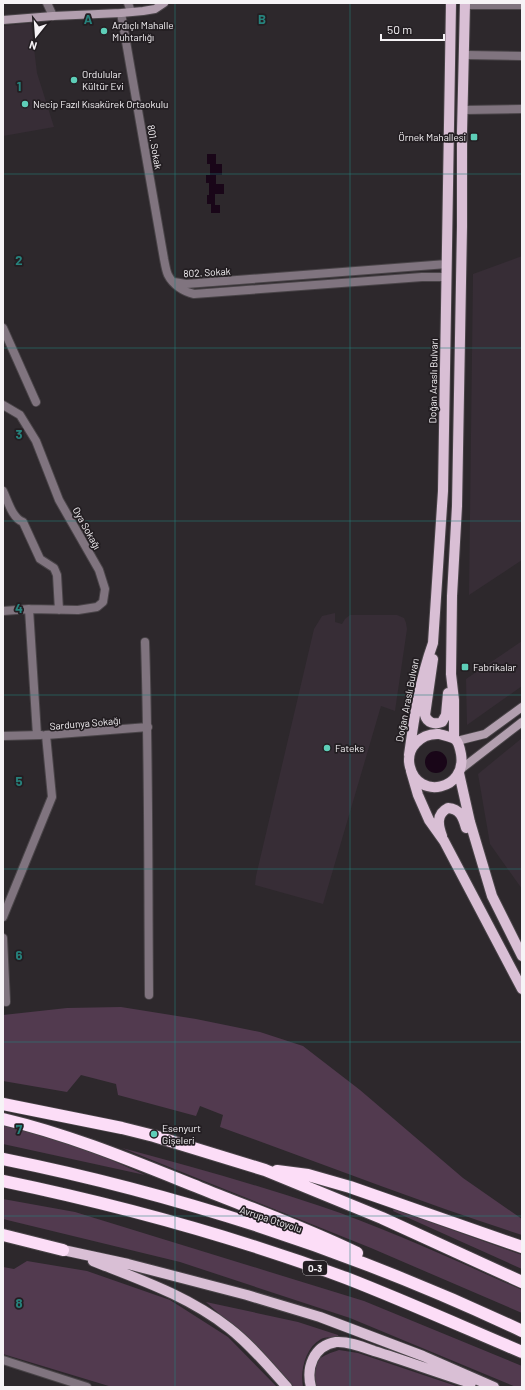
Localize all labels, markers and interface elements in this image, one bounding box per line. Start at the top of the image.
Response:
text: A [84,11,93,27]
text: B [258,11,266,27]
north arrow [16,16,56,56]
scale bar [381,16,444,42]
place label: Ardıçlı Mahalle Muhtarlığı [112,19,174,43]
text: 50 m [387,22,412,36]
marker: Ardıçlı Mahalle Muhtarlığı [99,26,109,36]
text: N [28,39,38,53]
place label: Ordulular Kültür Evi [82,68,124,92]
marker: Ordulular Kültür Evi [69,75,79,85]
text: 1 [17,78,21,94]
place label: Necip Fazıl Kısakürek Ortaokulu [33,98,168,110]
marker: Necip Fazıl Kısakürek Ortaokulu [20,99,30,109]
street label: 801. Sokak [145,124,165,170]
place label: Örnek Mahallesi [399,131,466,143]
marker: Örnek Mahallesi [469,132,479,142]
text: 2 [15,252,23,268]
street label: 802. Sokak [183,265,231,279]
street label: Doğan Araslı Bulvarı [426,338,440,424]
text: 3 [15,426,23,442]
street label: Oya Sokağı [70,505,104,551]
text: 4 [15,600,23,616]
street label: Doğan Araslı Bulvarı [393,657,421,743]
place label: Fabrikalar [473,661,517,673]
marker: Fabrikalar [460,662,470,672]
street label: Sardunya Sokağı [49,714,121,732]
place label: Fateks [335,742,364,754]
marker: Fateks [322,743,332,753]
text: 5 [15,773,23,789]
text: 6 [16,947,23,963]
text: 7 [16,1121,23,1137]
place label: Esenyurt Gişeleri [162,1122,201,1146]
marker: Esenyurt Gişeleri [149,1129,159,1139]
street label: Avrupa Otoyolu [238,1203,304,1235]
road number: O-3 [303,1261,327,1275]
text: 8 [15,1295,23,1311]

